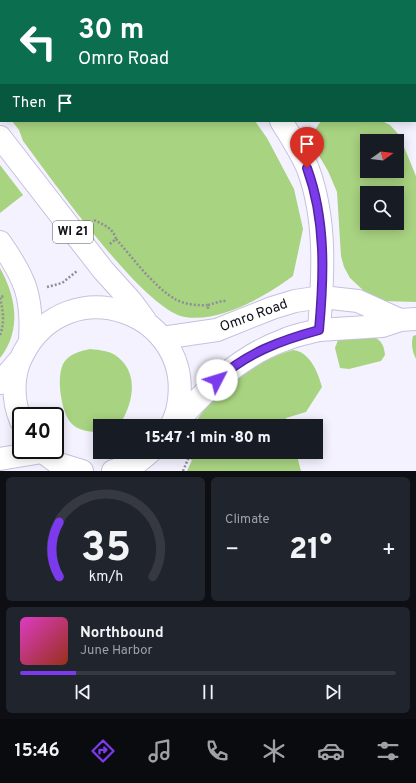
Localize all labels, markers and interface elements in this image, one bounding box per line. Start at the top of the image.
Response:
text: 30 m [78,13,144,49]
icon: left [12,16,64,68]
text: Omro Road [78,48,169,71]
icon: arrive [54,92,76,114]
text: Then [12,94,46,113]
pin [290,127,324,168]
icon: arrive [296,133,318,155]
north arrow [360,134,404,178]
map controls [360,134,404,230]
button: search [360,186,404,230]
road number: WI 21 [53,221,93,243]
street label: Omro Road [218,296,290,336]
position arrow [196,359,238,401]
speed limit sign: 40 [12,407,64,459]
text: 15:47 · 1 min · 80 m [145,429,271,448]
text: Climate [225,512,270,528]
text: 35 [80,523,131,576]
text: 21° [289,532,332,569]
text: − [225,537,239,564]
text: + [382,537,396,564]
text: km/h [88,568,123,586]
text: Northbound [80,624,164,643]
text: June Harbor [80,643,153,659]
icon: previous [72,681,94,703]
icon: pause [197,681,219,703]
icon: next [322,681,344,703]
icon: directions [89,737,117,765]
icon: music [146,737,174,765]
icon: phone [203,737,231,765]
icon: climate [260,737,288,765]
icon: car [317,737,345,765]
icon: filters [374,737,402,765]
text: 15:46 [14,740,60,763]

